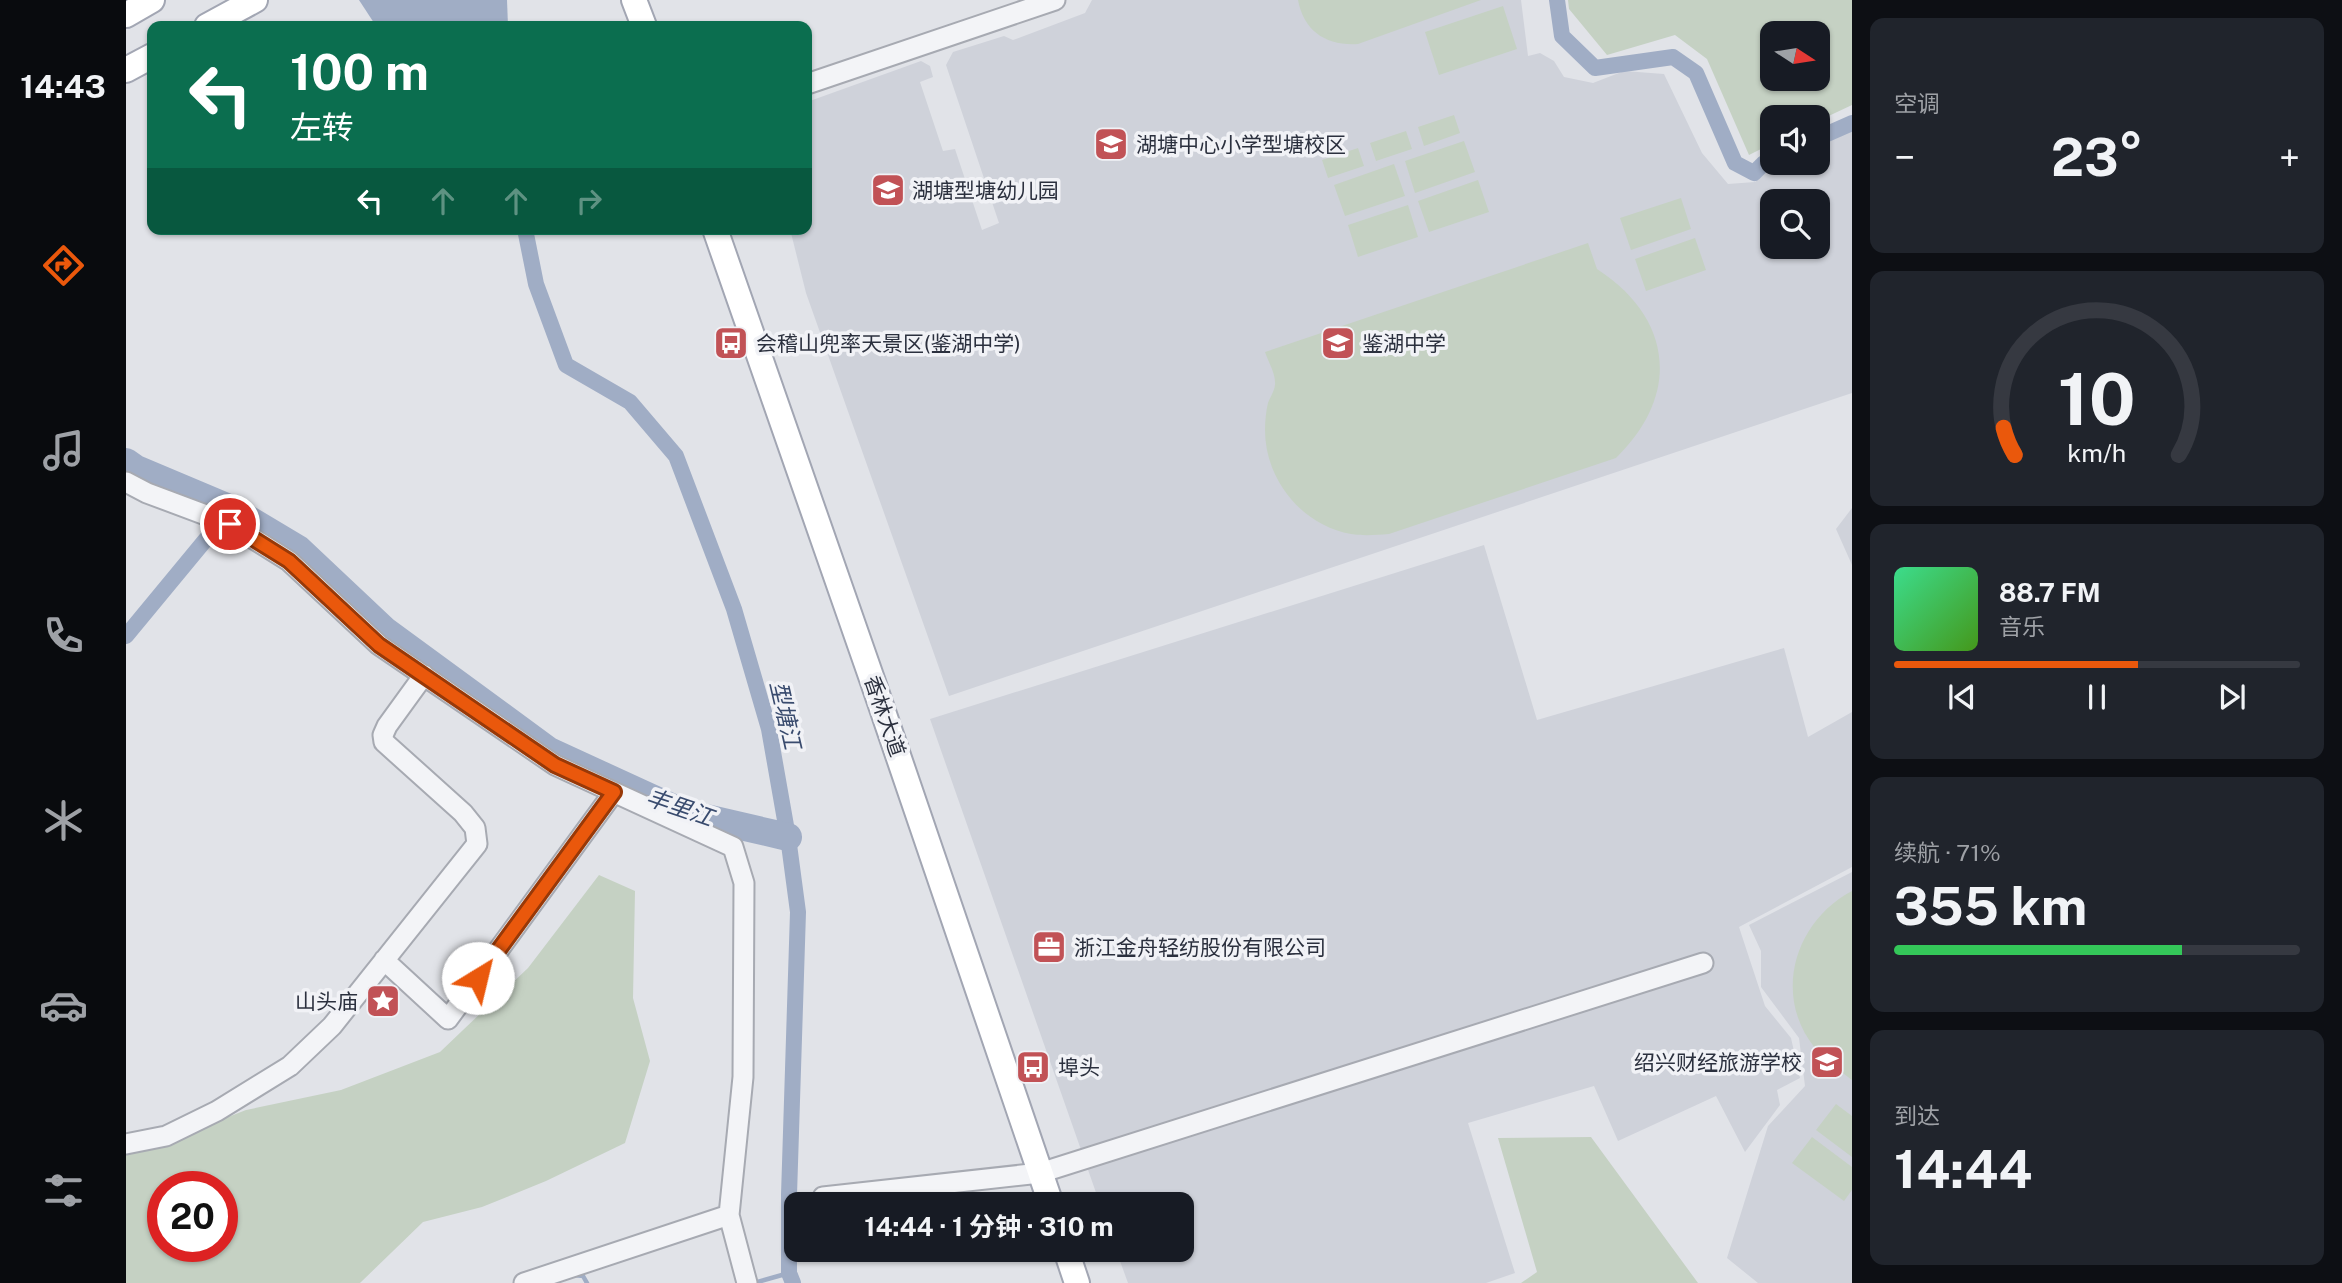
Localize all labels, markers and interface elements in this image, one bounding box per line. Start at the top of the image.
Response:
north arrow [1760,21,1830,91]
map controls [1760,21,1830,259]
text: 100 m [290,43,429,101]
icon: left [175,49,266,140]
text: 14:43 [20,68,106,105]
text: 空调 [1894,90,1940,117]
button: sound [1760,105,1830,175]
text: 左转 [290,109,354,146]
school or university icon: 湖塘中心小学型塘校区 [1092,125,1130,163]
text: 23° [2051,127,2143,188]
place label: 湖塘中心小学型塘校区 [1136,132,1346,157]
text: − [1894,135,1915,180]
text: + [2279,135,2300,180]
school or university icon: 湖塘型塘幼儿园 [869,171,907,209]
place label: 湖塘型塘幼儿园 [912,178,1059,203]
icon: left [351,182,389,220]
icon: ahead [424,182,462,220]
icon: ahead [497,182,535,220]
icon: right [570,182,608,220]
button: search [1760,189,1830,259]
icon: directions [39,241,88,290]
bus stop icon: 会稽山兜率天景区(鉴湖中学) [712,324,750,362]
school or university icon: 鉴湖中学 [1319,324,1357,362]
place label: 会稽山兜率天景区(鉴湖中学) [756,331,1021,356]
place label: 鉴湖中学 [1362,331,1446,356]
text: 10 [2058,356,2136,441]
icon: music [39,426,88,475]
text: km/h [2068,437,2126,467]
pin [200,494,260,554]
icon: arrive [211,505,249,543]
text: 88.7 FM [1999,577,2101,608]
icon: phone [39,611,88,660]
text: 音乐 [1999,613,2045,640]
street label: 香林大道 [860,672,910,760]
water label: 型塘江 [765,678,808,755]
icon: previous [1943,678,1981,716]
icon: pause [2078,678,2116,716]
icon: next [2213,678,2251,716]
water label: 丰里江 [643,783,720,832]
icon: climate [39,796,88,845]
text: 续航 · 71% [1894,839,2001,866]
text: 355 km [1894,876,2087,937]
office icon: 浙江金舟轻纺股份有限公司 [1030,928,1068,966]
place label: 浙江金舟轻纺股份有限公司 [1074,935,1326,960]
position arrow [441,941,515,1015]
icon: car [39,981,88,1030]
place icon: 山头庙 [364,982,402,1020]
place label: 山头庙 [295,989,358,1014]
school or university icon: 绍兴财经旅游学校 [1808,1043,1846,1081]
bus stop icon: 埠头 [1014,1048,1052,1086]
place label: 绍兴财经旅游学校 [1634,1050,1802,1075]
place label: 埠头 [1058,1055,1100,1080]
text: 到达 [1894,1102,1940,1129]
text: 14:44 [1894,1139,2032,1200]
icon: filters [39,1166,88,1215]
speed limit sign: 20 [147,1171,238,1262]
text: 14:44 · 1 分钟 · 310 m [864,1211,1114,1242]

